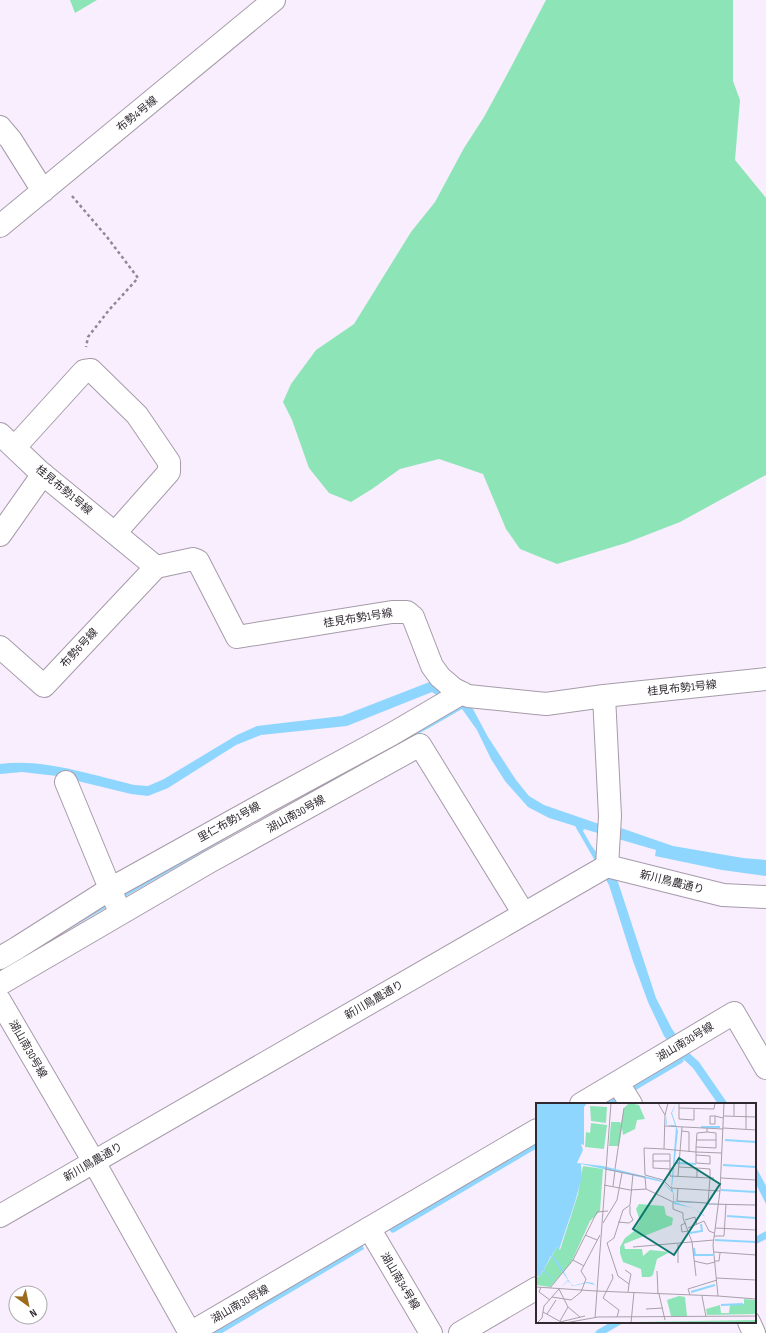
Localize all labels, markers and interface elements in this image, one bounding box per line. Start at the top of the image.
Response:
street label: 布勢4号線 [114,94,160,134]
street label: 桂見布勢1号線 [33,463,95,517]
street label: 桂見布勢1号線 [322,606,394,630]
street label: 布勢6号線 [58,626,100,670]
street label: 桂見布勢1号線 [647,678,717,698]
street label: 湖山南30号線 [265,793,327,835]
street label: 里仁布勢1号線 [195,799,263,845]
street label: 新川鳥農通り [638,868,706,896]
street label: 新川鳥農通り [342,978,406,1022]
street label: 湖山南30号線 [6,1018,50,1080]
street label: 湖山南30号線 [654,1020,716,1064]
inset map [536,1103,756,1323]
street label: 新川鳥農通り [61,1140,125,1184]
street label: 湖山南34号線 [378,1250,422,1312]
street label: 湖山南30号線 [209,1282,271,1326]
north arrow [8,1285,48,1325]
text: N [27,1306,39,1320]

